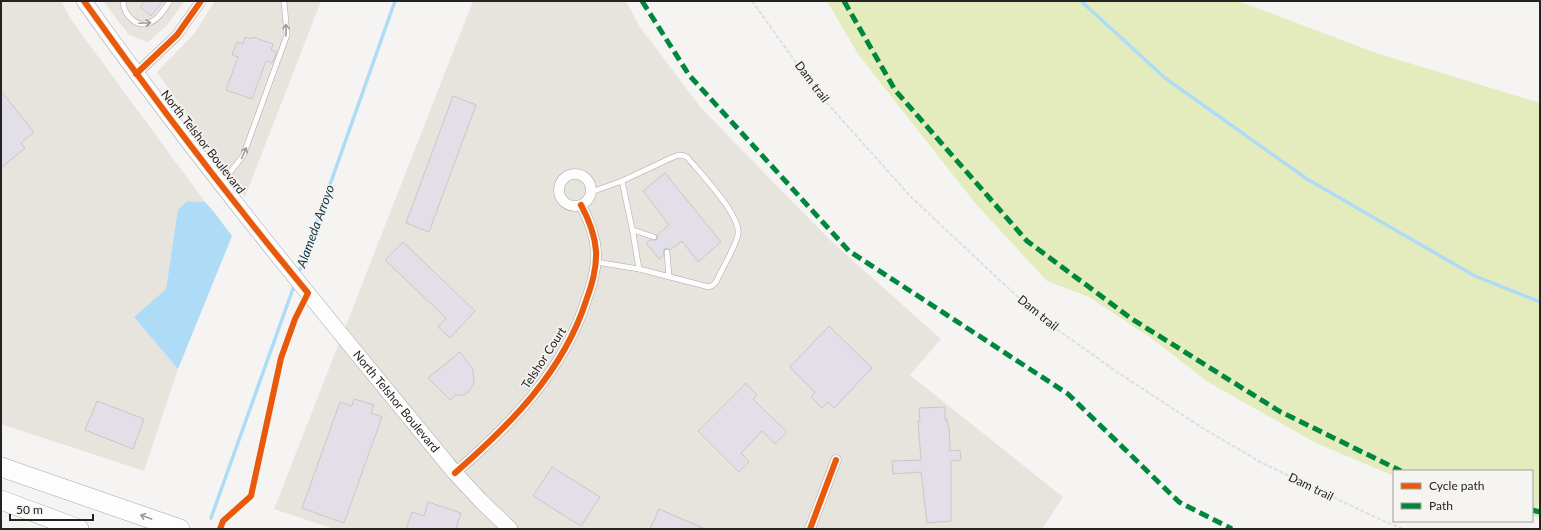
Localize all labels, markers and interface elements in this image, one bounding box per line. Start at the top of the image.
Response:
one-way arrow [138,19,151,26]
one-way arrow [282,24,290,37]
street label: Dam trail [792,58,833,105]
street label: North Telshor Boulevard [158,87,249,197]
one-way arrow [240,147,248,159]
water label: Alameda Arroyo [292,182,337,270]
street label: Dam trail [1015,292,1062,334]
street label: Telshor Court [518,323,570,391]
street label: North Telshor Boulevard [350,347,443,455]
street label: Dam trail [1286,469,1336,504]
legend [1393,470,1533,522]
text: Cycle path [1429,478,1484,493]
scale bar [10,496,93,522]
text: Path [1429,498,1453,513]
text: 50 m [16,502,43,517]
one-way arrow [140,513,153,520]

